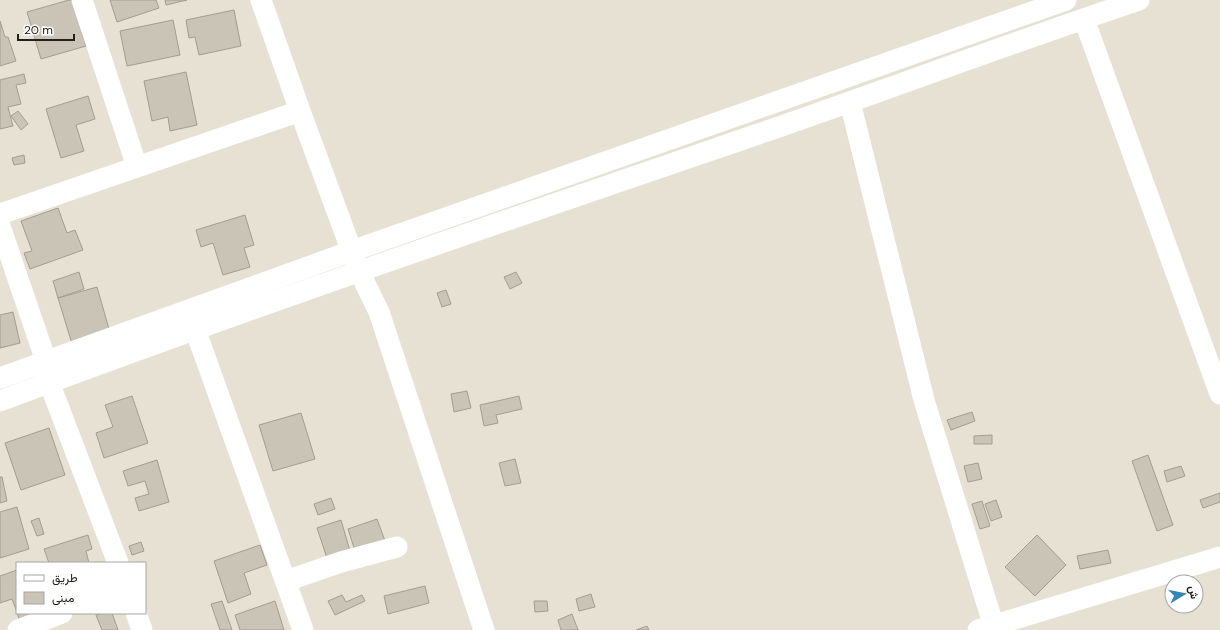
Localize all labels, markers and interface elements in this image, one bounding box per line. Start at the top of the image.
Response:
scale bar [18,16,74,42]
text: 20 m [24,22,53,38]
legend [16,562,146,614]
text: طريق [52,570,78,586]
north arrow [1164,574,1204,614]
text: ش [1186,585,1202,600]
text: مبنى [52,590,74,606]

